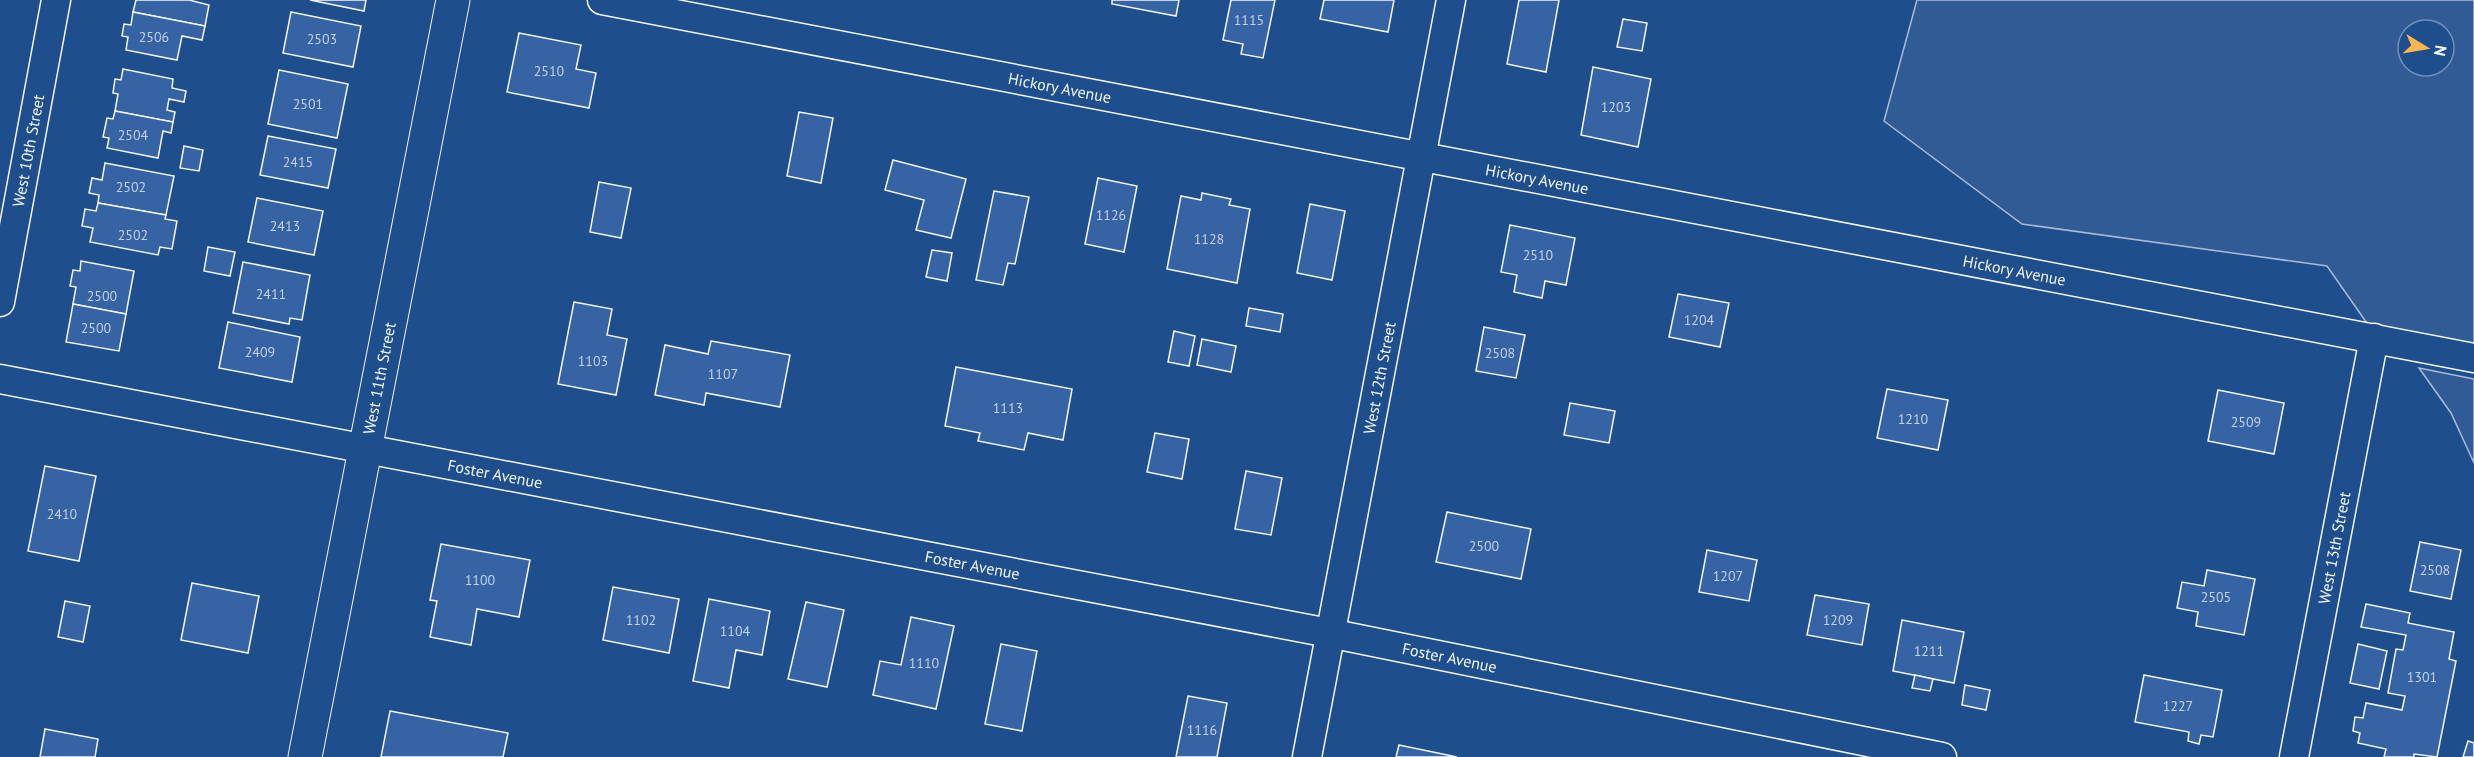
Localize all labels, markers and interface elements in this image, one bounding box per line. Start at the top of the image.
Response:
house number: 1115 [1234,11,1264,29]
north arrow [2396,18,2456,78]
house number: 2506 [139,28,169,46]
house number: 2503 [307,30,337,48]
text: N [2430,44,2452,58]
house number: 2510 [534,62,565,80]
street label: Hickory Avenue [1007,68,1113,107]
street label: West 10th Street [8,92,48,208]
house number: 2501 [293,95,323,113]
house number: 1203 [1601,98,1631,116]
house number: 2504 [118,126,149,144]
house number: 2415 [283,153,313,171]
street label: Hickory Avenue [1484,159,1590,198]
house number: 2502 [116,178,146,196]
house number: 1126 [1096,206,1126,224]
house number: 2413 [270,217,300,235]
house number: 2502 [118,226,148,244]
house number: 1128 [1194,230,1224,248]
house number: 2510 [1523,246,1554,264]
street label: Hickory Avenue [1961,250,2068,290]
house number: 2411 [256,285,286,303]
house number: 2500 [87,287,118,305]
house number: 1204 [1684,311,1715,329]
house number: 2500 [81,319,112,337]
street label: West 12th Street [1359,319,1400,436]
street label: West 11th Street [358,320,400,436]
house number: 2409 [245,343,275,361]
house number: 2508 [1485,344,1515,362]
house number: 1103 [578,352,608,370]
house number: 1107 [708,365,738,383]
house number: 1113 [993,399,1023,417]
house number: 1210 [1898,410,1929,428]
house number: 2509 [2231,413,2261,431]
street label: Foster Avenue [446,455,544,492]
street label: West 13th Street [2313,489,2355,606]
house number: 2410 [47,505,78,523]
house number: 2500 [1469,537,1500,555]
street label: Foster Avenue [923,546,1022,584]
house number: 2508 [2420,561,2450,579]
house number: 1207 [1713,567,1743,585]
house number: 1100 [465,571,496,589]
house number: 2505 [2201,588,2231,606]
house number: 1102 [626,611,656,629]
house number: 1209 [1823,611,1853,629]
house number: 1104 [720,622,751,640]
street label: Foster Avenue [1400,638,1499,677]
house number: 1211 [1914,642,1944,660]
house number: 1110 [909,654,940,672]
house number: 1301 [2407,668,2437,686]
house number: 1227 [2163,697,2193,715]
house number: 1116 [1187,721,1217,739]

